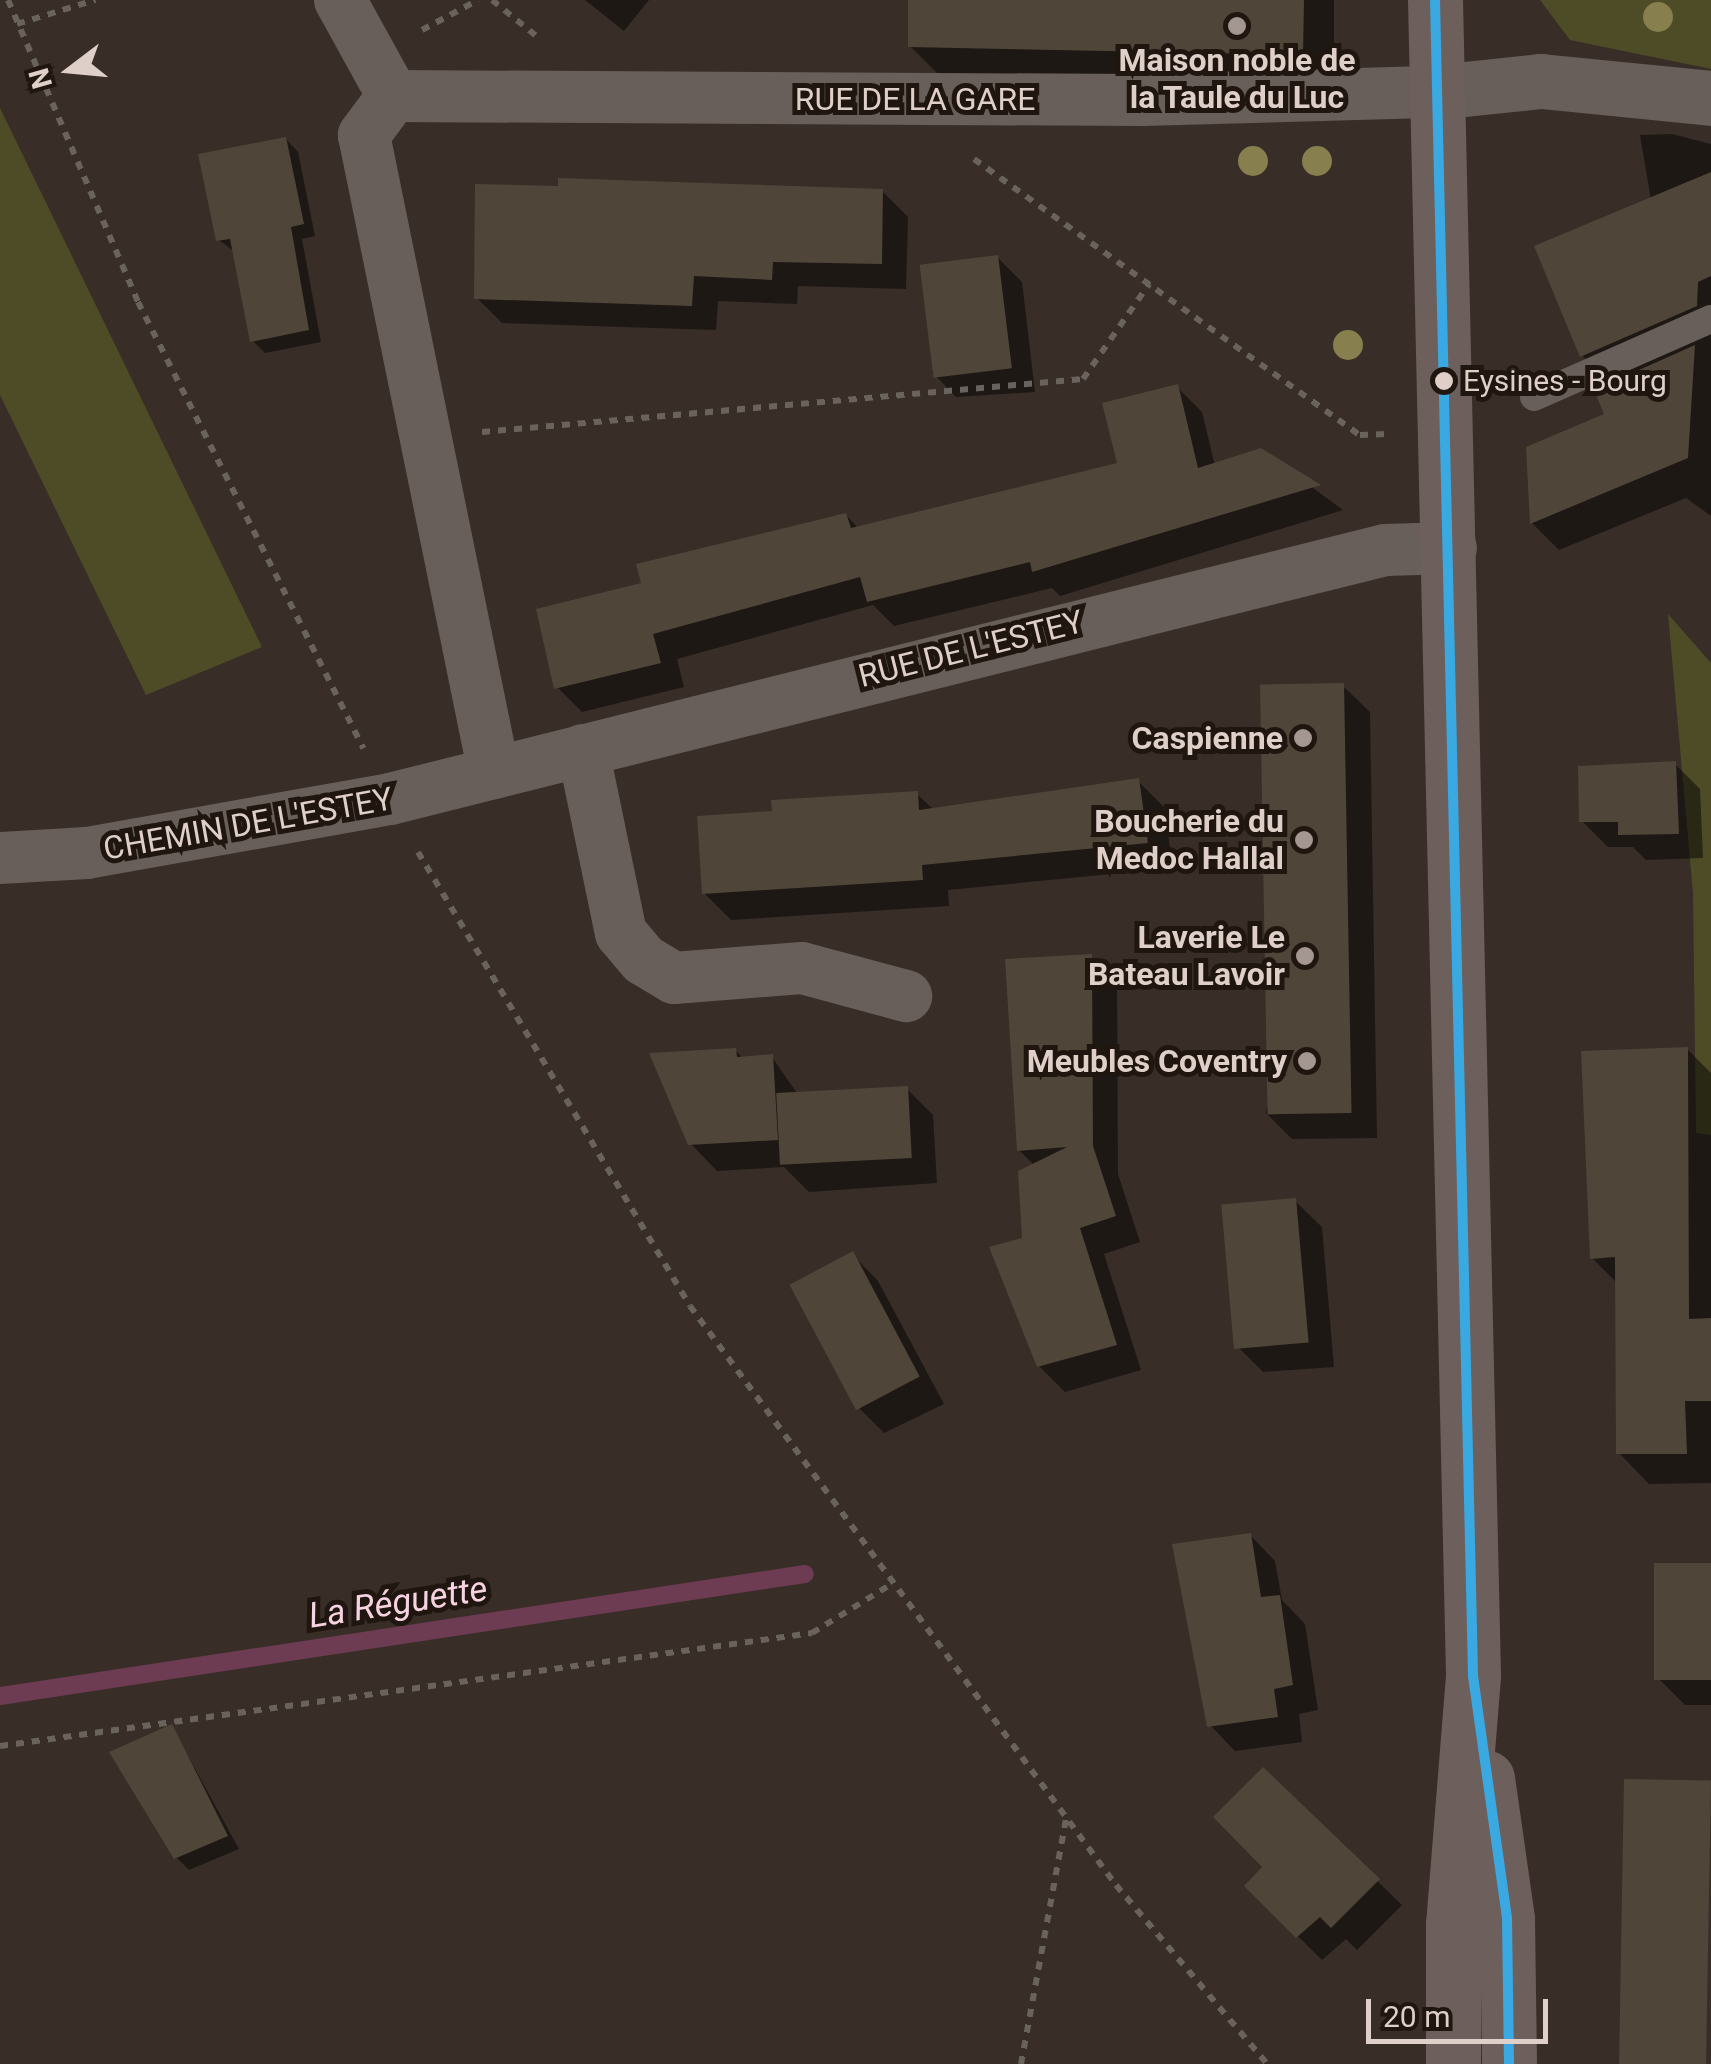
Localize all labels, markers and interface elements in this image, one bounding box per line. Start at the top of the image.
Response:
marker: Maison noble de la Taule du Luc [1226,15,1248,37]
north arrow [20,20,120,120]
place label: Maison noble de la Taule du Luc [1118,42,1356,117]
text: N [22,64,59,92]
street label: RUE DE LA GARE [795,80,1035,118]
place label: Eysines - Bourg [1463,363,1667,399]
marker: Eysines - Bourg [1434,371,1454,391]
street label: RUE DE L'ESTEY [855,603,1087,695]
place label: Caspienne [1132,719,1283,757]
marker: Caspienne [1292,727,1314,749]
street label: CHEMIN DE L'ESTEY [100,780,396,868]
place label: Boucherie du Medoc Hallal [1094,803,1284,878]
marker: Boucherie du Medoc Hallal [1293,829,1315,851]
place label: Laverie Le Bateau Lavoir [1088,919,1285,994]
marker: Laverie Le Bateau Lavoir [1294,945,1316,967]
place label: Meubles Coventry [1027,1042,1287,1080]
marker: Meubles Coventry [1296,1050,1318,1072]
water label: La Réguette [306,1568,490,1638]
scale bar [1371,1979,1554,2041]
text: 20 m [1383,1999,1450,2034]

